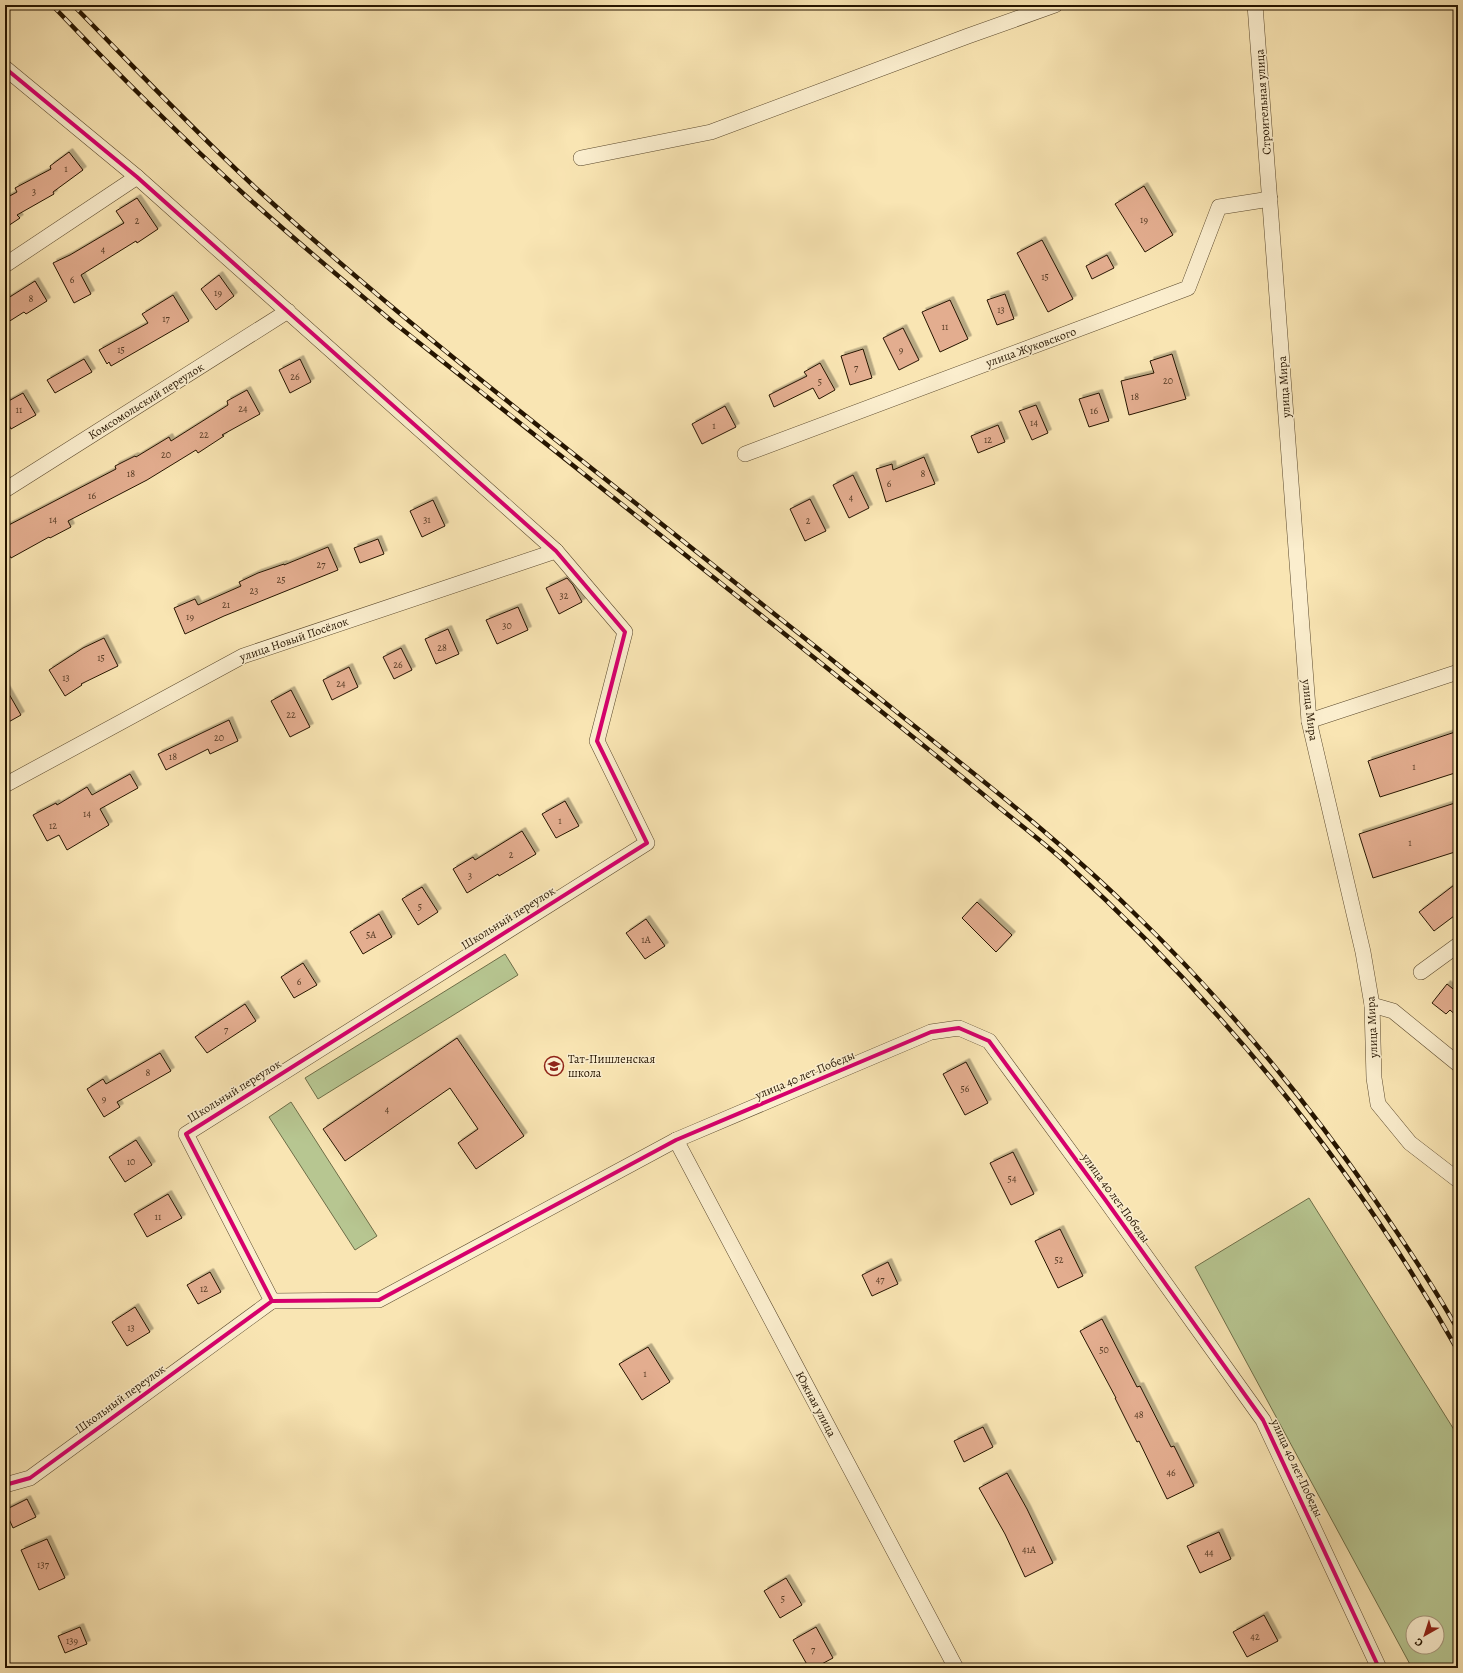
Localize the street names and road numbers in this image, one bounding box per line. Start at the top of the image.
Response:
street label: Строительная улица [1251,48,1275,155]
street label: улица Жуковского [983,323,1078,371]
street label: улица Мира [1274,355,1294,419]
street label: Комсомольский переулок [85,359,207,443]
street label: улица Новый Посёлок [237,613,351,665]
street label: улица Мира [1298,677,1322,742]
street label: Школьный переулок [458,883,558,953]
street label: улица Мира [1362,995,1382,1059]
street label: улица 40 лет Победы [752,1047,857,1104]
street label: Школьный переулок [184,1056,284,1126]
street label: улица 40 лет Победы [1078,1149,1154,1246]
street label: Школьный переулок [72,1361,168,1437]
street label: Южная улица [792,1368,840,1440]
street label: улица 40 лет Победы [1267,1416,1327,1520]

